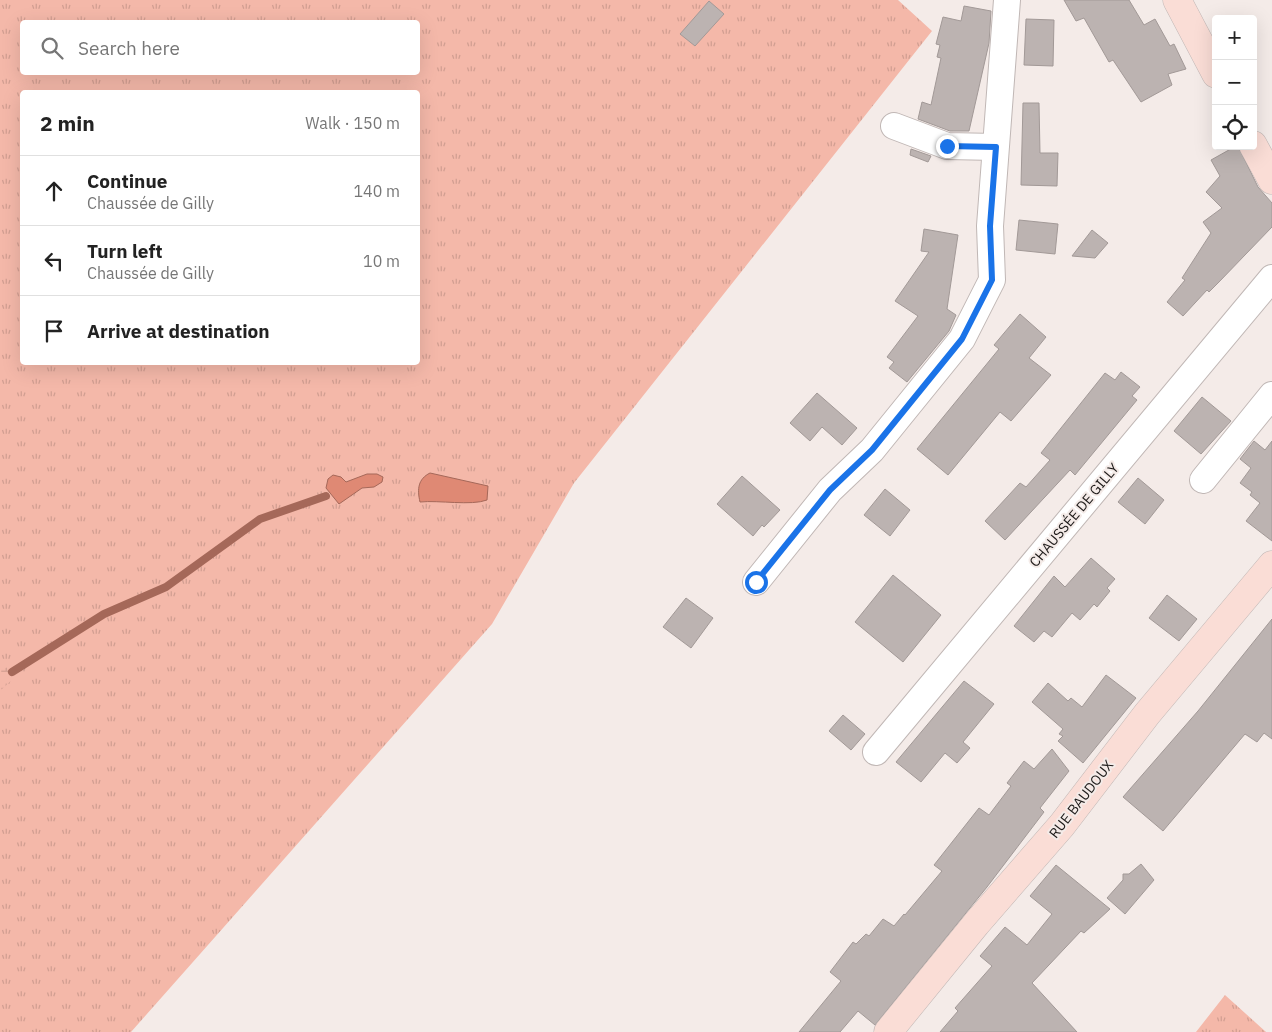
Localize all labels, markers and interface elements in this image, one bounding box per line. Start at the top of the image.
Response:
map controls [1212,15,1257,150]
button: + [1212,15,1257,60]
search box [20,20,420,75]
icon: search [38,34,66,62]
text: Search here [78,36,180,60]
button: − [1212,60,1257,105]
button: locate [1212,105,1257,150]
text: 2 min [40,109,95,137]
text: Walk · 150 m [305,113,400,133]
route end [936,135,959,158]
text: Continue [87,169,167,193]
icon: ahead [40,177,68,205]
text: 140 m [353,181,400,201]
text: Chaussée de Gilly [87,193,214,213]
text: Turn left [87,239,163,263]
icon: left [40,247,68,275]
text: 10 m [363,251,400,271]
text: Chaussée de Gilly [87,263,214,283]
icon: arrive [40,317,68,345]
text: Arrive at destination [87,319,270,343]
street label: CHAUSSÉE DE GILLY [1025,458,1123,571]
route start [745,571,768,594]
street label: RUE BAUDOUX [1045,756,1117,842]

